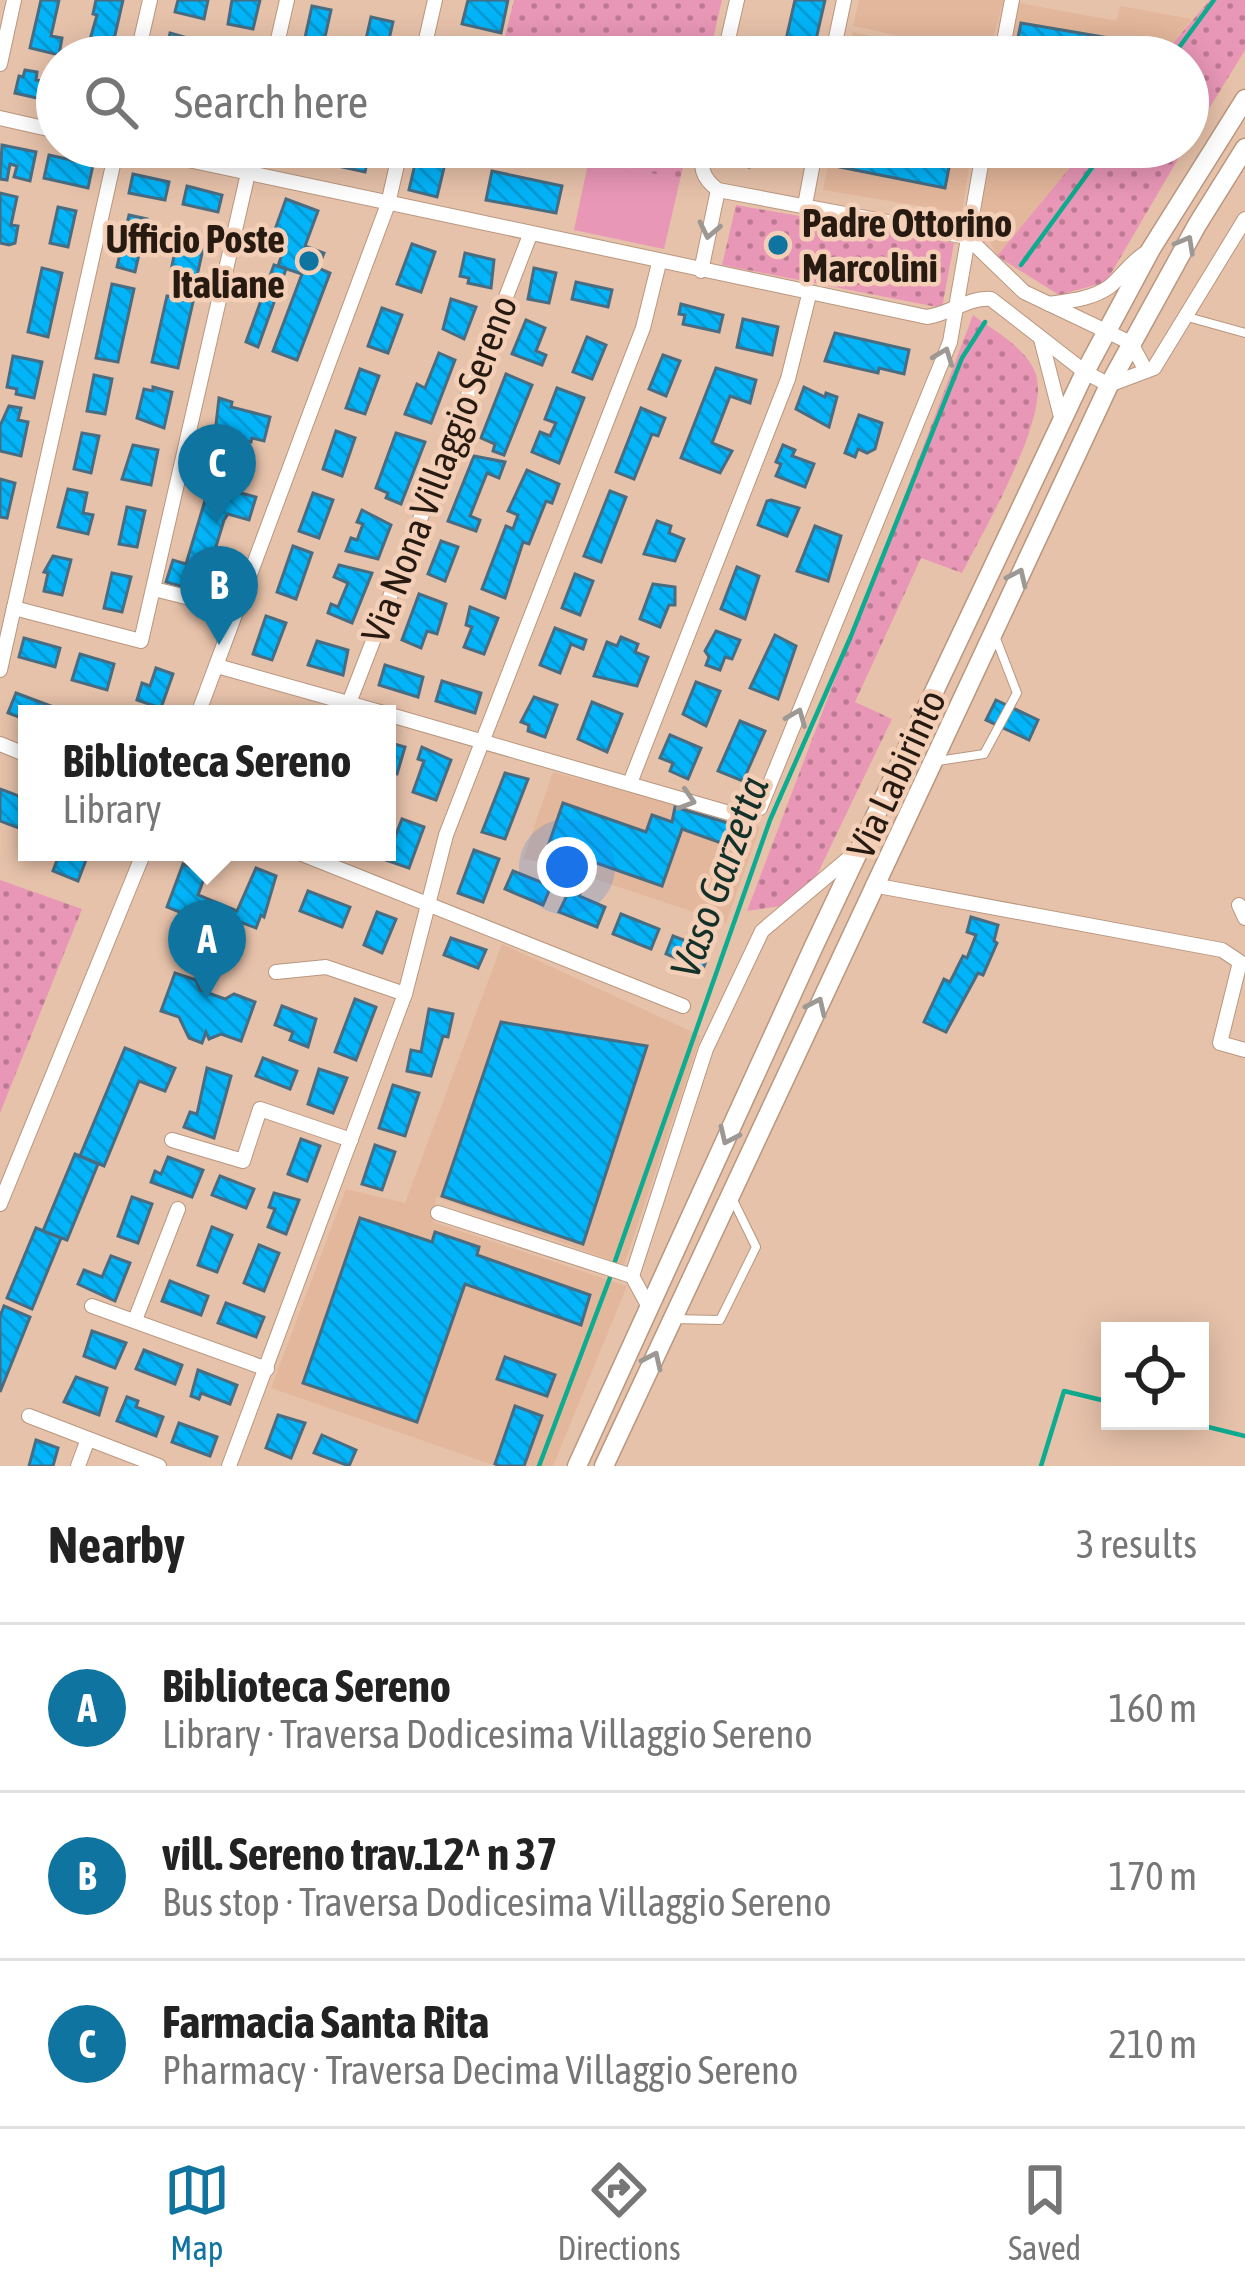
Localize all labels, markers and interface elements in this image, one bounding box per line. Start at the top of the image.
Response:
search box [36,36,1209,168]
icon: search [78,69,144,135]
text: Search here [174,76,368,128]
place label: Padre Ottorino Marcolini [802,201,1012,290]
place label: Ufficio Poste Italiane [105,217,285,306]
one-way arrow [698,220,723,240]
marker: Padre Ottorino Marcolini [765,232,791,258]
one-way arrow [1172,236,1195,257]
marker: Ufficio Poste Italiane [296,248,322,274]
street label: Via Nona Villaggio Sereno [352,289,526,649]
one-way arrow [929,347,954,368]
pin: C [178,424,256,523]
pin: B [180,546,258,645]
one-way arrow [1004,568,1027,589]
street label: Via Labirinto [838,683,954,865]
popup [18,705,396,861]
one-way arrow [783,708,807,729]
text: Biblioteca Sereno [63,735,351,787]
water label: Vaso Garzetta [660,770,778,984]
one-way arrow [676,786,697,811]
text: Library [63,787,162,831]
your location [537,837,597,897]
pin: A [168,900,246,999]
one-way arrow [803,997,826,1018]
one-way arrow [718,1124,742,1145]
map controls [1101,1322,1209,1430]
button: locate [1101,1322,1209,1430]
one-way arrow [639,1351,662,1372]
text: Nearby [48,1515,185,1574]
text: 3 results [1076,1522,1197,1566]
text: Biblioteca Sereno [162,1660,451,1712]
text: A [77,1686,97,1730]
text: 160 m [1109,1686,1197,1730]
text: Library · Traversa Dodicesima Villaggio Sereno [162,1712,813,1756]
text: vill. Sereno trav.12^ n 37 [162,1828,558,1880]
text: B [78,1854,96,1898]
text: 170 m [1109,1854,1197,1898]
text: Bus stop · Traversa Dodicesima Villaggio Sereno [162,1880,832,1924]
text: Farmacia Santa Rita [162,1996,489,2048]
text: C [78,2022,96,2066]
text: 210 m [1109,2022,1197,2066]
text: Pharmacy · Traversa Decima Villaggio Sereno [162,2048,798,2092]
tab: Map [164,2157,230,2267]
tab: Directions [557,2157,681,2267]
tab: Saved [1008,2157,1081,2267]

